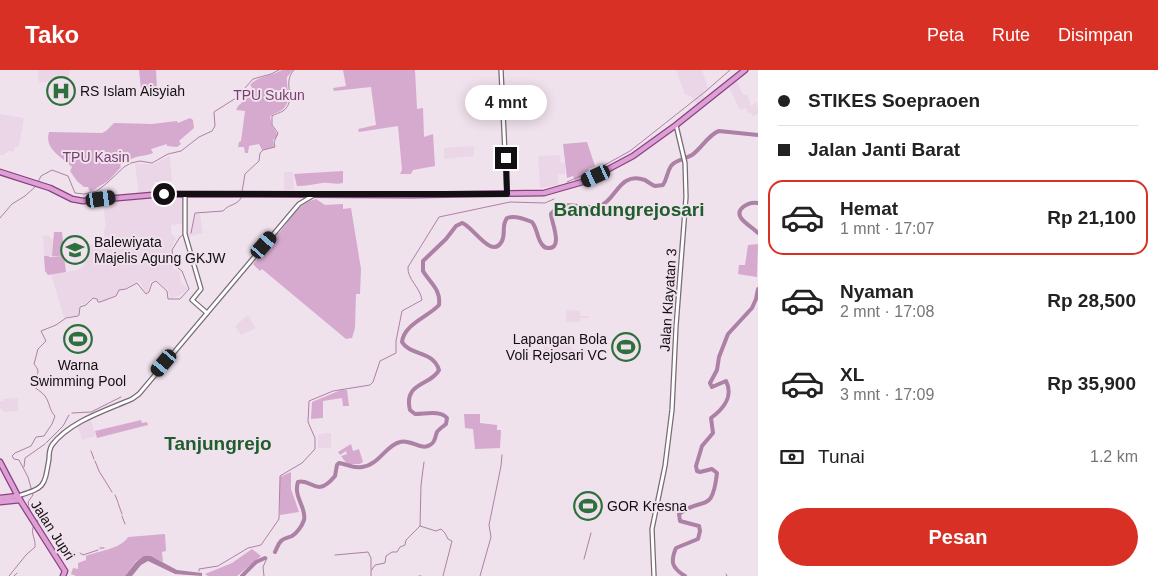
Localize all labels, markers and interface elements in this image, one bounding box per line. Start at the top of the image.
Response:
text: Tako [25,21,79,48]
text: Peta [927,25,964,45]
text: Rute [992,25,1030,45]
text: Disimpan [1058,25,1133,45]
hospital icon: RS Islam Aisyiah [46,76,76,106]
place label: RS Islam Aisyiah [80,83,185,99]
callout: 4 mnt [465,86,547,121]
park label: TPU Sukun [233,87,305,103]
text: STIKES Soepraoen [808,90,980,111]
text: 4 mnt [485,94,527,111]
text: Jalan Janti Barat [808,139,960,160]
route end [495,147,517,169]
park label: TPU Kasin [63,149,129,165]
car [579,163,612,189]
route start [153,183,175,205]
car [85,189,116,209]
icon: car [780,195,825,240]
text: Hemat [840,198,898,219]
district label: Bandungrejosari [554,199,704,220]
text: Rp 21,100 [1047,207,1136,228]
text: 1 mnt · 17:07 [840,220,934,237]
car [248,229,279,261]
place label: Balewiyata Majelis Agung GKJW [94,234,226,266]
school or university icon: Balewiyata Majelis Agung GKJW [60,235,90,265]
street label: Jalan Klayatan 3 [656,248,680,352]
icon: car [780,278,825,323]
text: Nyaman [840,281,914,302]
text: Rp 28,500 [1047,290,1136,311]
text: 2 mnt · 17:08 [840,303,934,320]
sports icon: Warna Swimming Pool [63,324,93,354]
place label: Lapangan Bola Voli Rejosari VC [506,331,607,363]
sports icon: Lapangan Bola Voli Rejosari VC [611,332,641,362]
car [148,347,179,379]
place label: Warna Swimming Pool [30,357,126,389]
icon: car [780,361,825,406]
text: XL [840,364,864,385]
text: Rp 35,900 [1047,373,1136,394]
text: 3 mnt · 17:09 [840,386,934,403]
district label: Tanjungrejo [164,433,272,454]
icon: cash [778,443,806,471]
text: Tunai [818,446,865,467]
text: 1.2 km [1090,448,1138,465]
sports icon: GOR Kresna [573,491,603,521]
street label: Jalan Jupri [28,497,78,563]
place label: GOR Kresna [607,498,687,514]
button: Pesan [778,508,1138,566]

